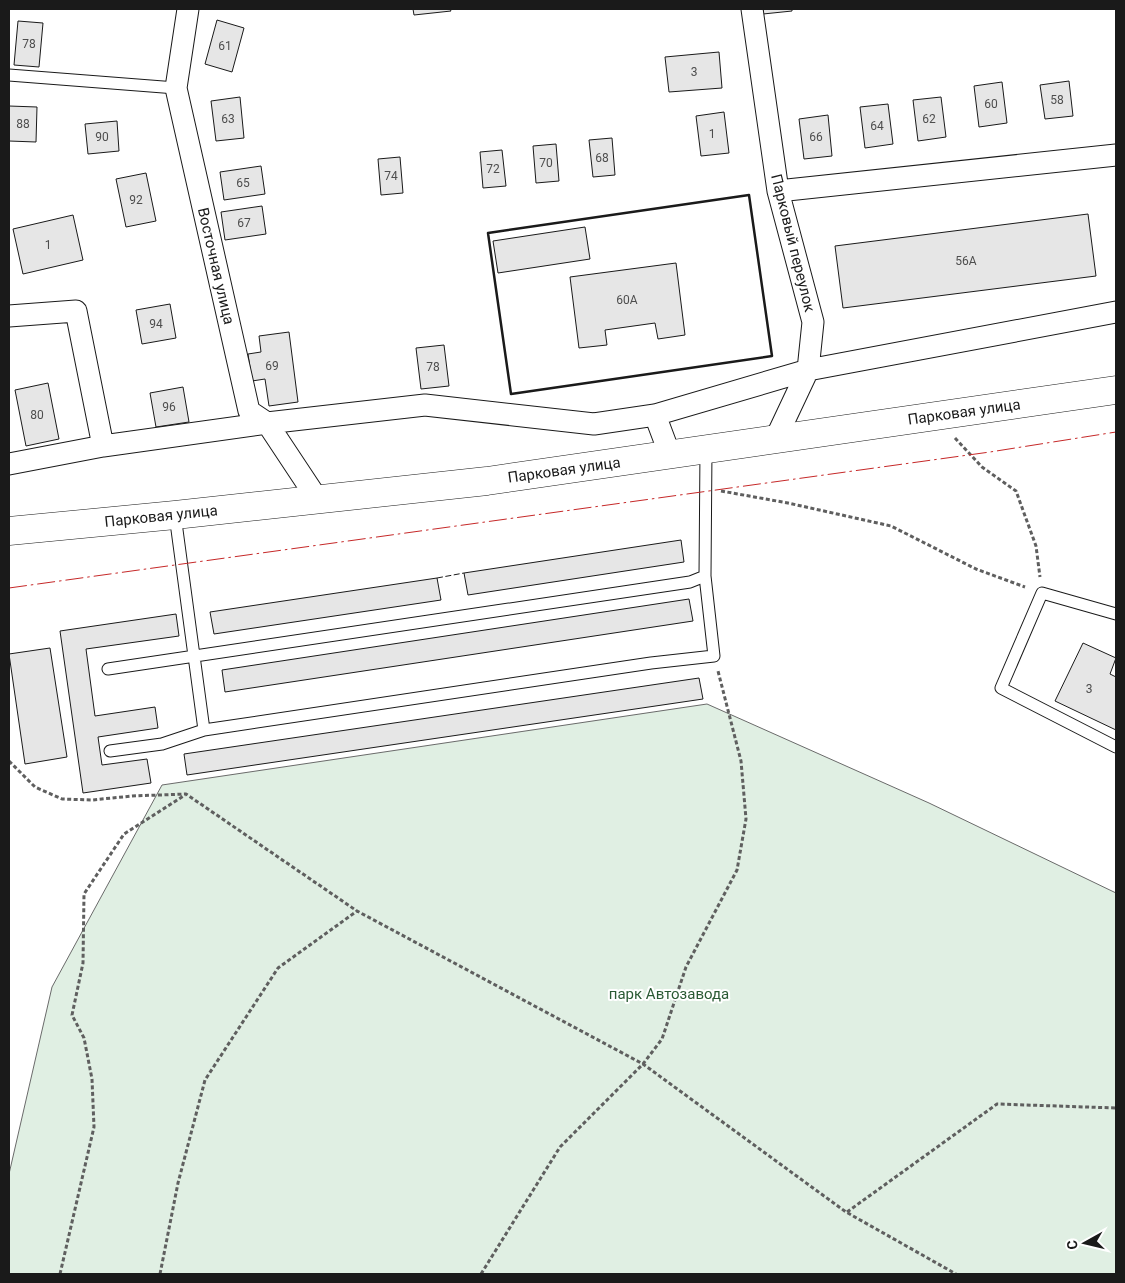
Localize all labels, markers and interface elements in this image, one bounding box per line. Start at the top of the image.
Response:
house number: 78 [22,37,36,51]
house number: 61 [218,39,232,53]
house number: 3 [691,65,697,79]
house number: 58 [1050,93,1064,107]
house number: 60 [984,97,998,111]
house number: 63 [221,112,235,126]
house number: 62 [922,112,936,126]
house number: 88 [16,117,30,131]
house number: 64 [870,119,884,133]
house number: 1 [709,127,715,141]
house number: 90 [95,130,109,144]
house number: 66 [809,130,823,144]
house number: 68 [595,151,609,165]
house number: 70 [539,156,553,170]
house number: 72 [486,162,500,176]
house number: 74 [384,169,398,183]
street label: Парковый переулок [767,172,819,314]
house number: 65 [236,176,250,190]
house number: 92 [129,193,143,207]
street label: Восточная улица [194,206,238,326]
house number: 67 [237,216,251,230]
house number: 1 [45,238,51,252]
house number: 56А [955,254,977,268]
house number: 60А [616,293,638,307]
house number: 94 [149,317,163,331]
house number: 69 [265,359,279,373]
house number: 78 [426,360,440,374]
street label: Парковая улица [906,395,1022,429]
house number: 96 [162,400,176,414]
house number: 80 [30,408,44,422]
street label: Парковая улица [506,453,622,487]
street label: Парковая улица [104,501,218,531]
house number: 3 [1086,682,1092,696]
park label: парк Автозавода [609,985,729,1003]
north arrow [1060,1218,1110,1268]
text: С [1064,1239,1081,1250]

